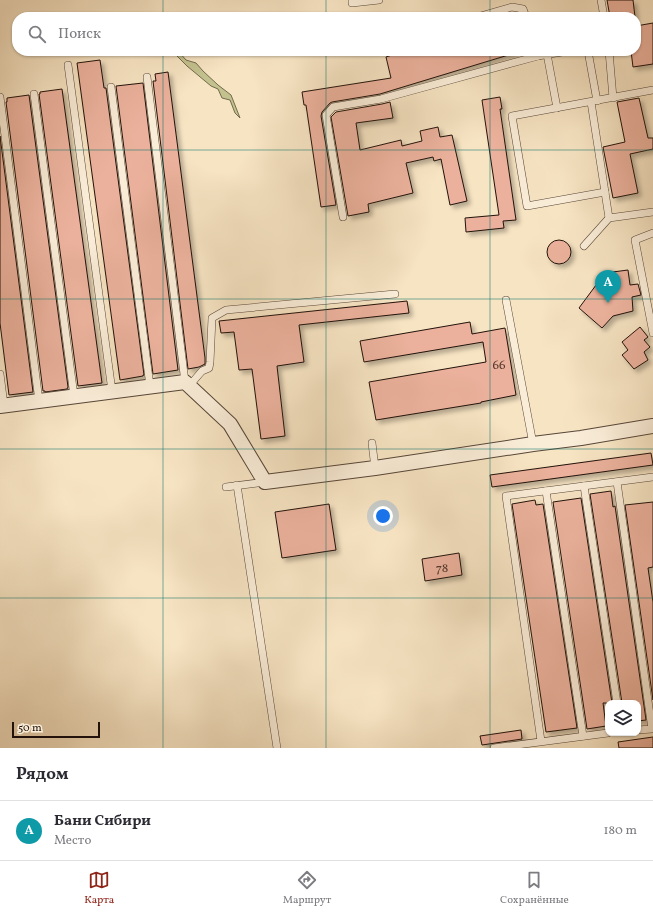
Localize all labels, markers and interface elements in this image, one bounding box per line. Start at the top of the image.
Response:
search box [12,12,641,56]
icon: search [26,23,48,45]
text: Поиск [58,24,101,45]
pin: A [595,270,621,303]
house number: 66 [492,357,506,375]
your location [373,506,393,526]
house number: 78 [436,560,448,578]
map controls [605,700,641,736]
button: layers [605,700,641,736]
scale bar [12,720,100,739]
text: 50 m [18,721,42,736]
text: Рядом [16,763,69,786]
text: Бани Сибири [54,811,151,832]
text: A [24,822,34,840]
text: 180 m [603,822,637,840]
text: Место [54,832,91,850]
tab: Карта [84,869,114,908]
tab: Маршрут [283,869,331,908]
tab: Сохранённые [500,869,569,908]

